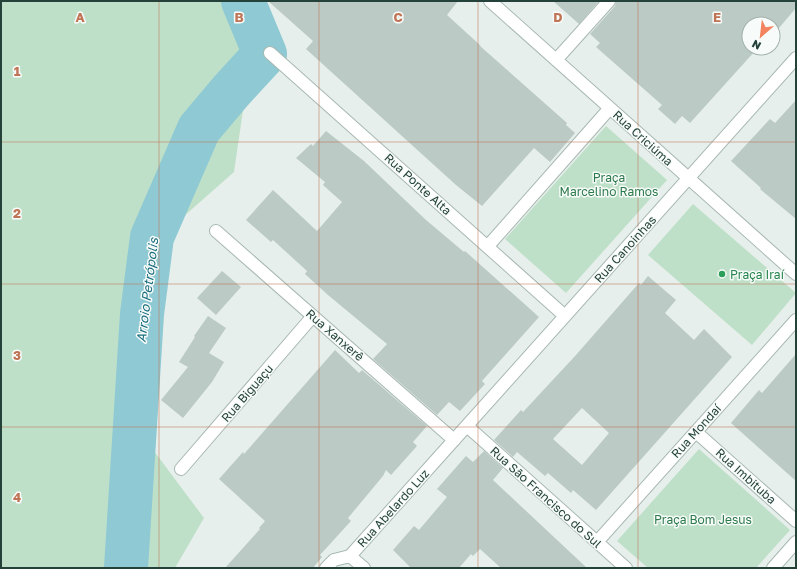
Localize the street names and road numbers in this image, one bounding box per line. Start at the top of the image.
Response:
street label: Rua Criciúma [610,107,676,169]
street label: Rua Ponte Alta [381,150,455,218]
street label: Rua Canoinhas [591,212,659,286]
street label: Rua Xanxerê [303,306,367,364]
street label: Rua Biguaçu [218,361,276,425]
street label: Rua Mondaí [668,400,725,461]
street label: Rua São Francisco do Sul [487,443,605,551]
street label: Rua Imbituba [713,445,779,507]
street label: Rua Abelardo Luz [354,466,432,550]

